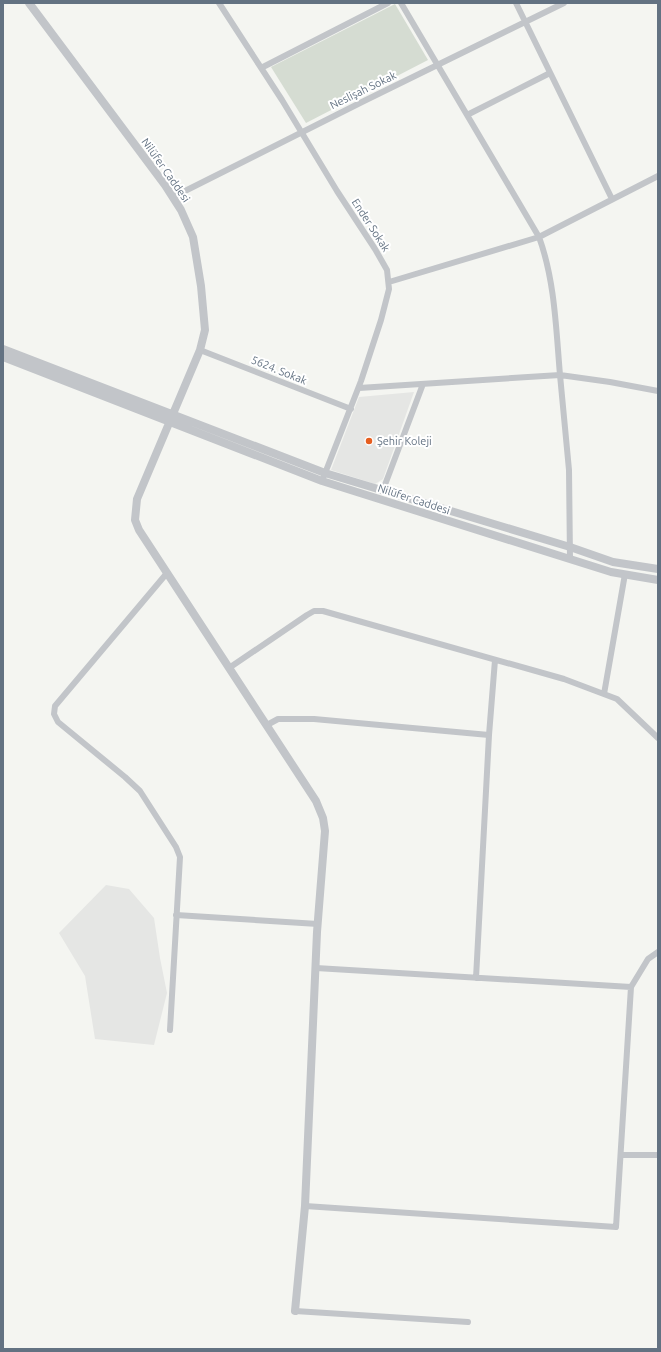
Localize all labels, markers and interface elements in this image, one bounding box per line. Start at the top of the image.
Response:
street label: Neslişah Sokak [328,69,399,111]
street label: Nilüfer Caddesi [139,136,193,204]
street label: Ender Sokak [349,196,393,254]
street label: 5624. Sokak [249,353,309,387]
place label: Şehir Koleji [377,435,432,447]
marker: Şehir Koleji [364,436,374,446]
street label: Nilüfer Caddesi [376,482,452,516]

